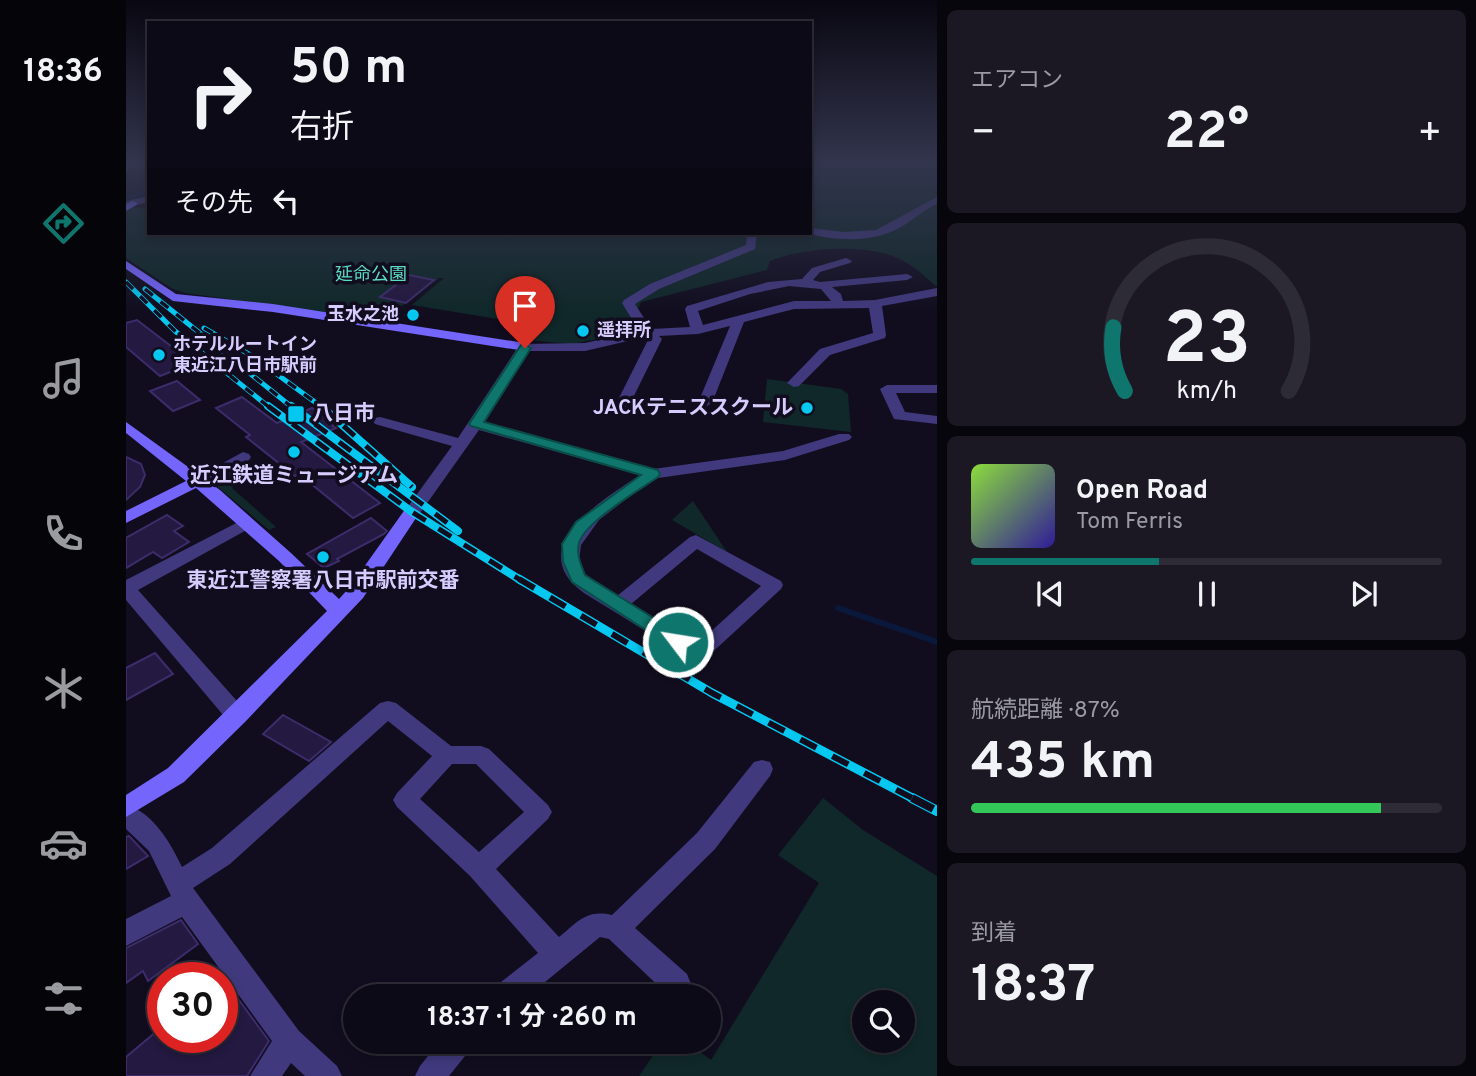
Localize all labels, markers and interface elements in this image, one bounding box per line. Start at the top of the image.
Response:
text: 50 m [290,39,407,101]
icon: right [175,49,266,140]
text: 18:36 [23,53,103,93]
text: エアコン [971,67,1063,96]
text: 22° [1164,101,1249,167]
text: 右折 [290,109,354,149]
text: − [971,110,996,159]
text: + [1417,110,1442,159]
icon: left [267,182,305,220]
text: その先 [175,188,253,221]
icon: directions [39,199,88,248]
park label: 延命公園 [335,264,407,287]
pin [495,276,555,348]
icon: arrive [506,287,544,325]
text: 23 [1162,297,1251,389]
place label: 玉水之池 [327,304,399,327]
marker: 玉水之池 [405,307,421,323]
place label: 遥拝所 [597,320,651,343]
marker: 遥拝所 [575,323,591,339]
place label: ホテルルートイン 東近江八日市駅前 [173,334,317,378]
marker: ホテルルートイン 東近江八日市駅前 [151,347,167,363]
icon: music [39,354,88,403]
text: km/h [1176,376,1237,408]
place label: JACKテニススクール [593,395,793,422]
marker: JACKテニススクール [799,400,815,416]
place label: 八日市 [312,401,375,428]
marker: 八日市 [286,404,306,424]
marker: 近江鉄道ミュージアム [286,444,302,460]
place label: 近江鉄道ミュージアム [190,463,398,490]
text: Open Road [1076,475,1208,508]
text: Tom Ferris [1076,508,1183,537]
icon: phone [39,509,88,558]
marker: 東近江警察署八日市駅前交番 [315,549,331,565]
place label: 東近江警察署八日市駅前交番 [187,568,460,595]
icon: previous [1031,575,1069,613]
icon: pause [1188,575,1226,613]
icon: next [1345,575,1383,613]
position arrow [641,605,715,679]
icon: climate [39,664,88,713]
text: 航続距離 · 87% [971,697,1120,726]
text: 435 km [971,731,1155,797]
icon: car [39,819,88,868]
text: 到着 [971,920,1017,949]
text: 18:37 [971,954,1095,1020]
speed limit sign: 30 [147,962,238,1053]
icon: filters [39,974,88,1023]
map controls [852,990,915,1053]
button: search [852,990,915,1053]
text: 18:37 · 1 分 · 260 m [427,1002,637,1035]

